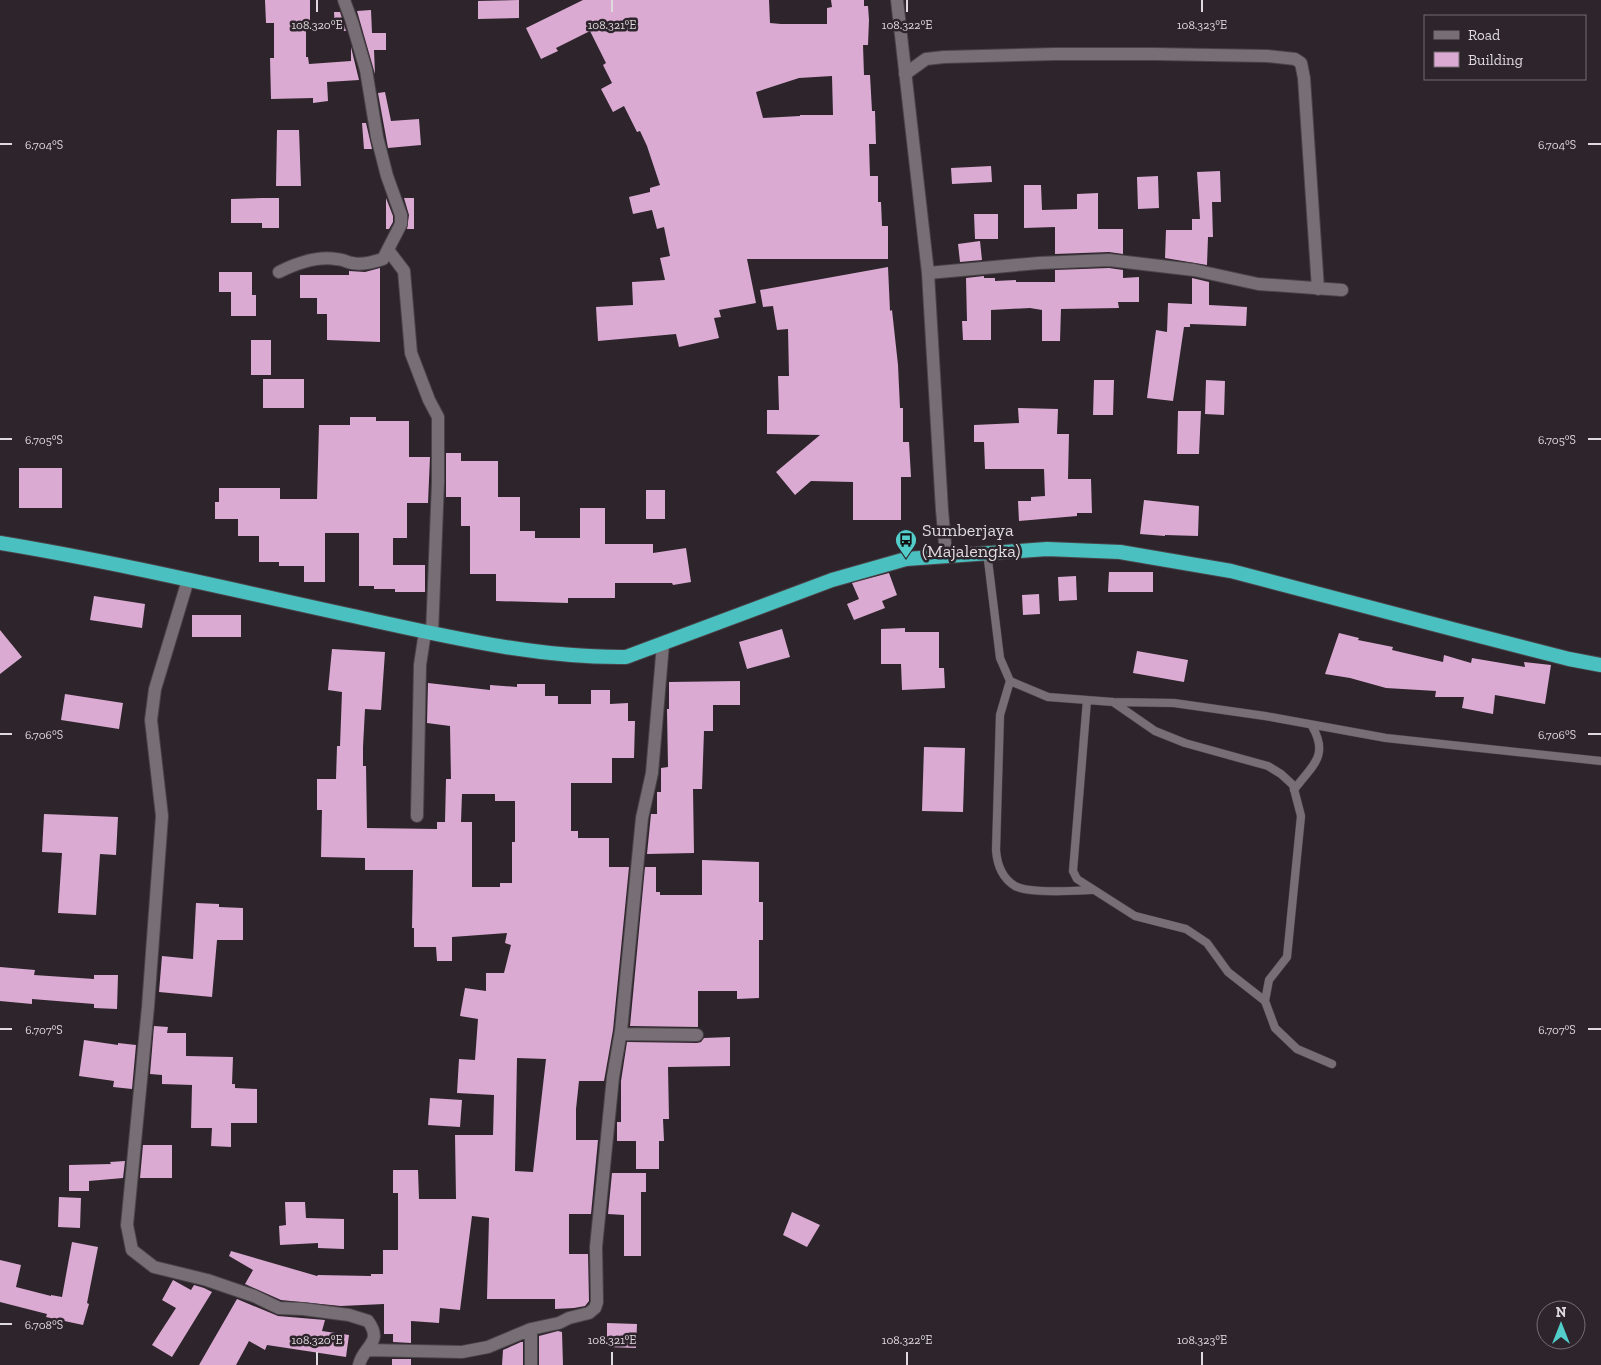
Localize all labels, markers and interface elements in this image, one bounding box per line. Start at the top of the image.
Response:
legend [1424,15,1586,80]
text: 108.320°E [291,18,343,32]
text: 108.321°E [588,18,636,32]
text: 108.322°E [882,18,932,32]
text: 108.323°E [1177,18,1227,32]
text: Road [1468,26,1501,44]
text: Building [1468,51,1523,69]
text: 6.704°S [25,138,63,152]
text: 6.704°S [1538,138,1576,152]
text: 6.705°S [25,433,63,447]
text: 6.705°S [1538,433,1576,447]
place label: Sumberjaya (Majalengka) [922,519,1020,562]
bus stop icon: Sumberjaya (Majalengka) [894,528,918,559]
text: 6.706°S [25,728,63,742]
text: 6.706°S [1538,728,1576,742]
text: 6.707°S [25,1023,63,1037]
text: 6.707°S [1538,1023,1576,1037]
north arrow [1536,1300,1586,1350]
text: N [1556,1304,1567,1321]
text: 6.708°S [25,1318,63,1332]
text: 108.320°E [291,1333,343,1347]
text: 108.321°E [588,1333,636,1347]
text: 108.322°E [882,1333,932,1347]
text: 108.323°E [1177,1333,1227,1347]

